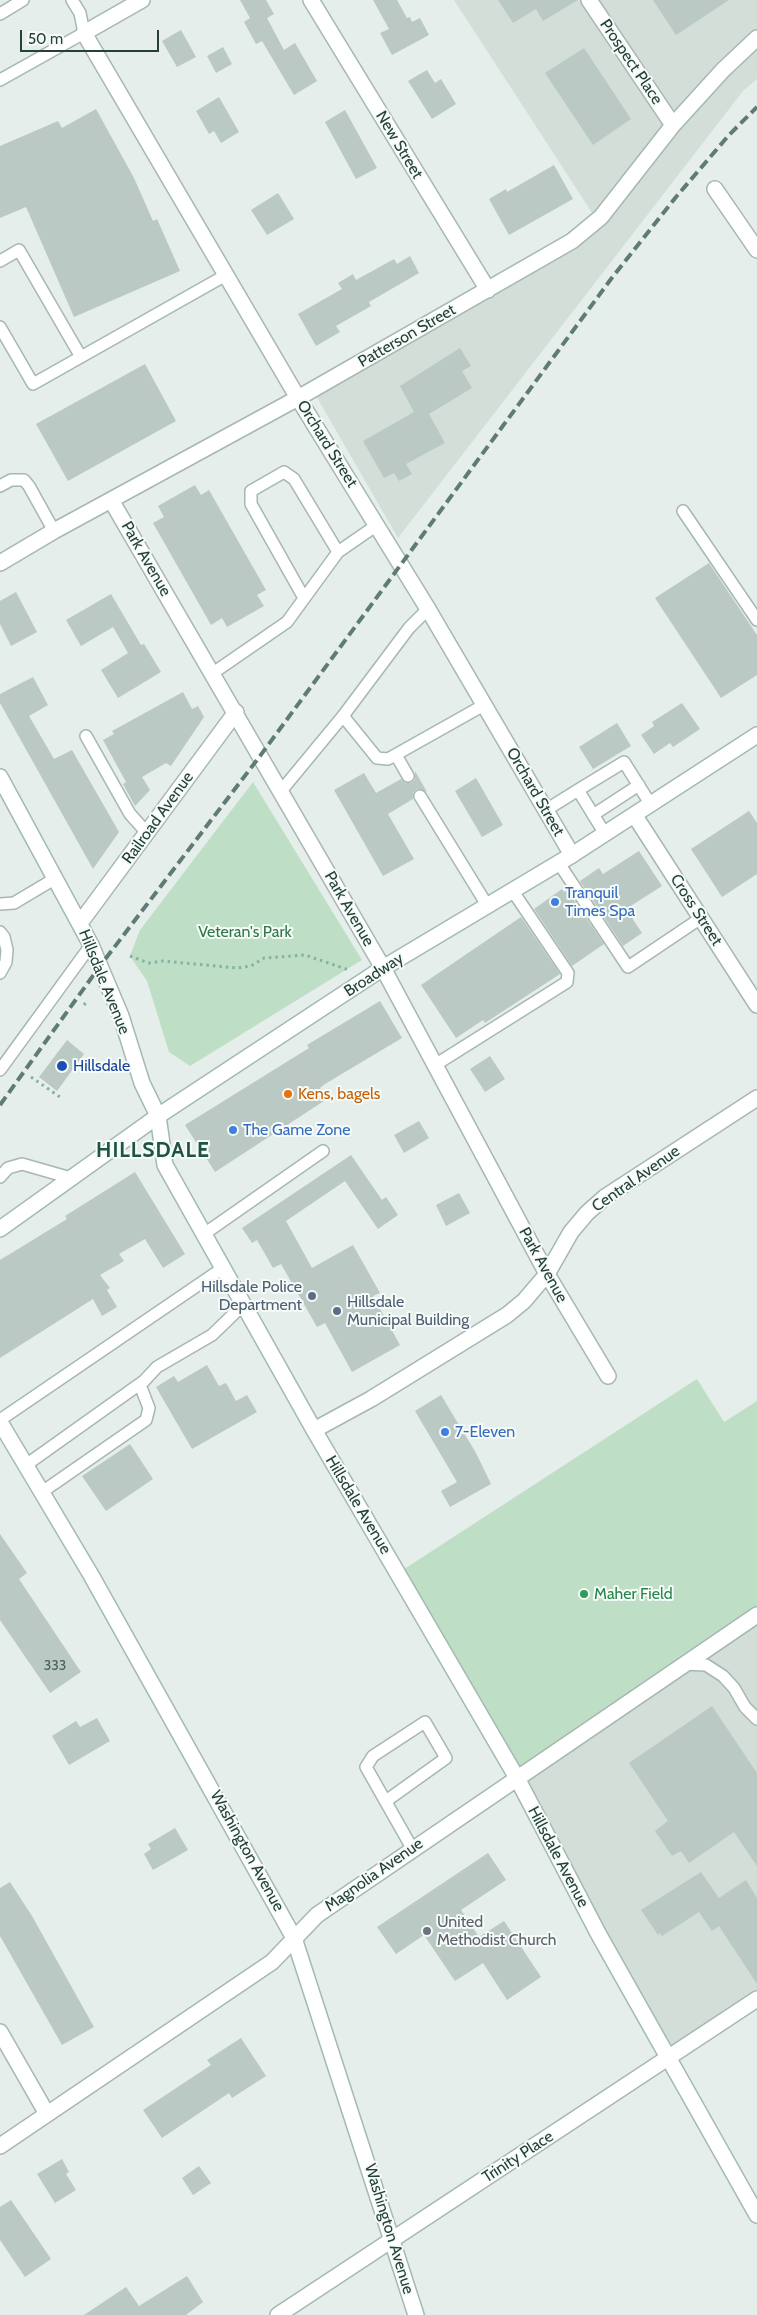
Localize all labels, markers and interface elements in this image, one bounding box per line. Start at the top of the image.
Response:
street label: Prospect Place [595,16,667,108]
scale bar [22,20,161,52]
text: 50 m [28,30,63,48]
street label: New Street [371,108,427,182]
street label: Patterson Street [355,300,459,372]
street label: Orchard Street [293,397,361,491]
street label: Park Avenue [117,518,175,600]
street label: Orchard Street [502,744,568,840]
street label: Railroad Avenue [118,768,198,868]
street label: Park Avenue [320,868,378,950]
street label: Cross Street [666,871,726,949]
place label: Tranquil Times Spa [565,883,635,921]
marker: Tranquil Times Spa [549,896,561,908]
park label: Veteran's Park [198,922,292,942]
street label: Hillsdale Avenue [74,927,134,1037]
street label: Broadway [341,949,407,1001]
place label: Hillsdale [73,1056,130,1076]
marker: Hillsdale [55,1059,69,1073]
place label: Kens, bagels [298,1084,380,1104]
marker: Kens, bagels [282,1088,294,1100]
place label: The Game Zone [243,1120,350,1140]
marker: The Game Zone [227,1124,239,1136]
district label: HILLSDALE [95,1138,211,1164]
street label: Central Avenue [588,1142,684,1216]
street label: Park Avenue [514,1224,572,1306]
place label: Hillsdale Police Department [201,1277,302,1315]
marker: Hillsdale Police Department [306,1290,318,1302]
place label: Hillsdale Municipal Building [347,1292,469,1330]
marker: Hillsdale Municipal Building [331,1305,343,1317]
place label: 7-Eleven [455,1422,515,1442]
marker: 7-Eleven [439,1426,451,1438]
street label: Hillsdale Avenue [321,1452,395,1558]
place label: Maher Field [594,1584,673,1604]
marker: Maher Field [578,1588,590,1600]
house number: 333 [44,1658,66,1674]
street label: Washington Avenue [206,1787,288,1915]
street label: Hillsdale Avenue [523,1803,593,1911]
street label: Magnolia Avenue [321,1834,427,1916]
place label: United Methodist Church [437,1912,556,1950]
marker: United Methodist Church [421,1925,433,1937]
street label: Trinity Place [479,2127,557,2187]
street label: Washington Avenue [360,2162,418,2296]

